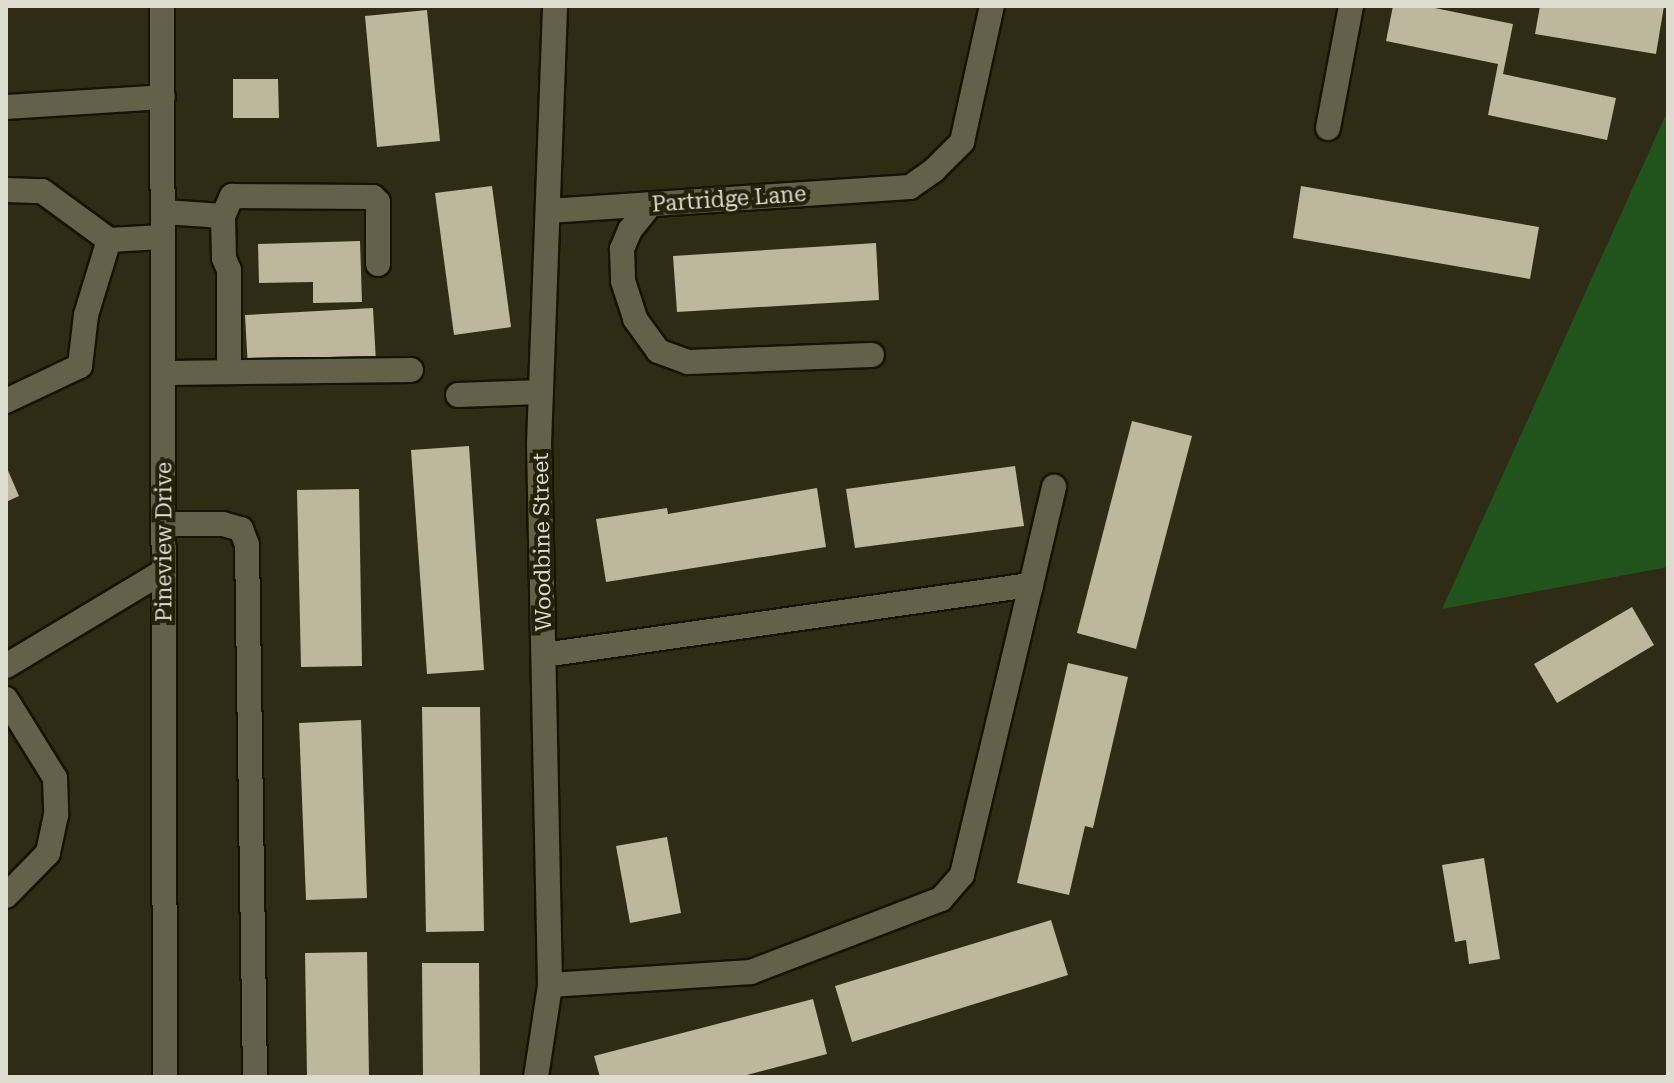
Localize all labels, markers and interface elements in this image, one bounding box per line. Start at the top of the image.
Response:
street label: Partridge Lane [651,180,807,218]
street label: Woodbine Street [527,452,557,632]
street label: Pineview Drive [151,462,177,622]

